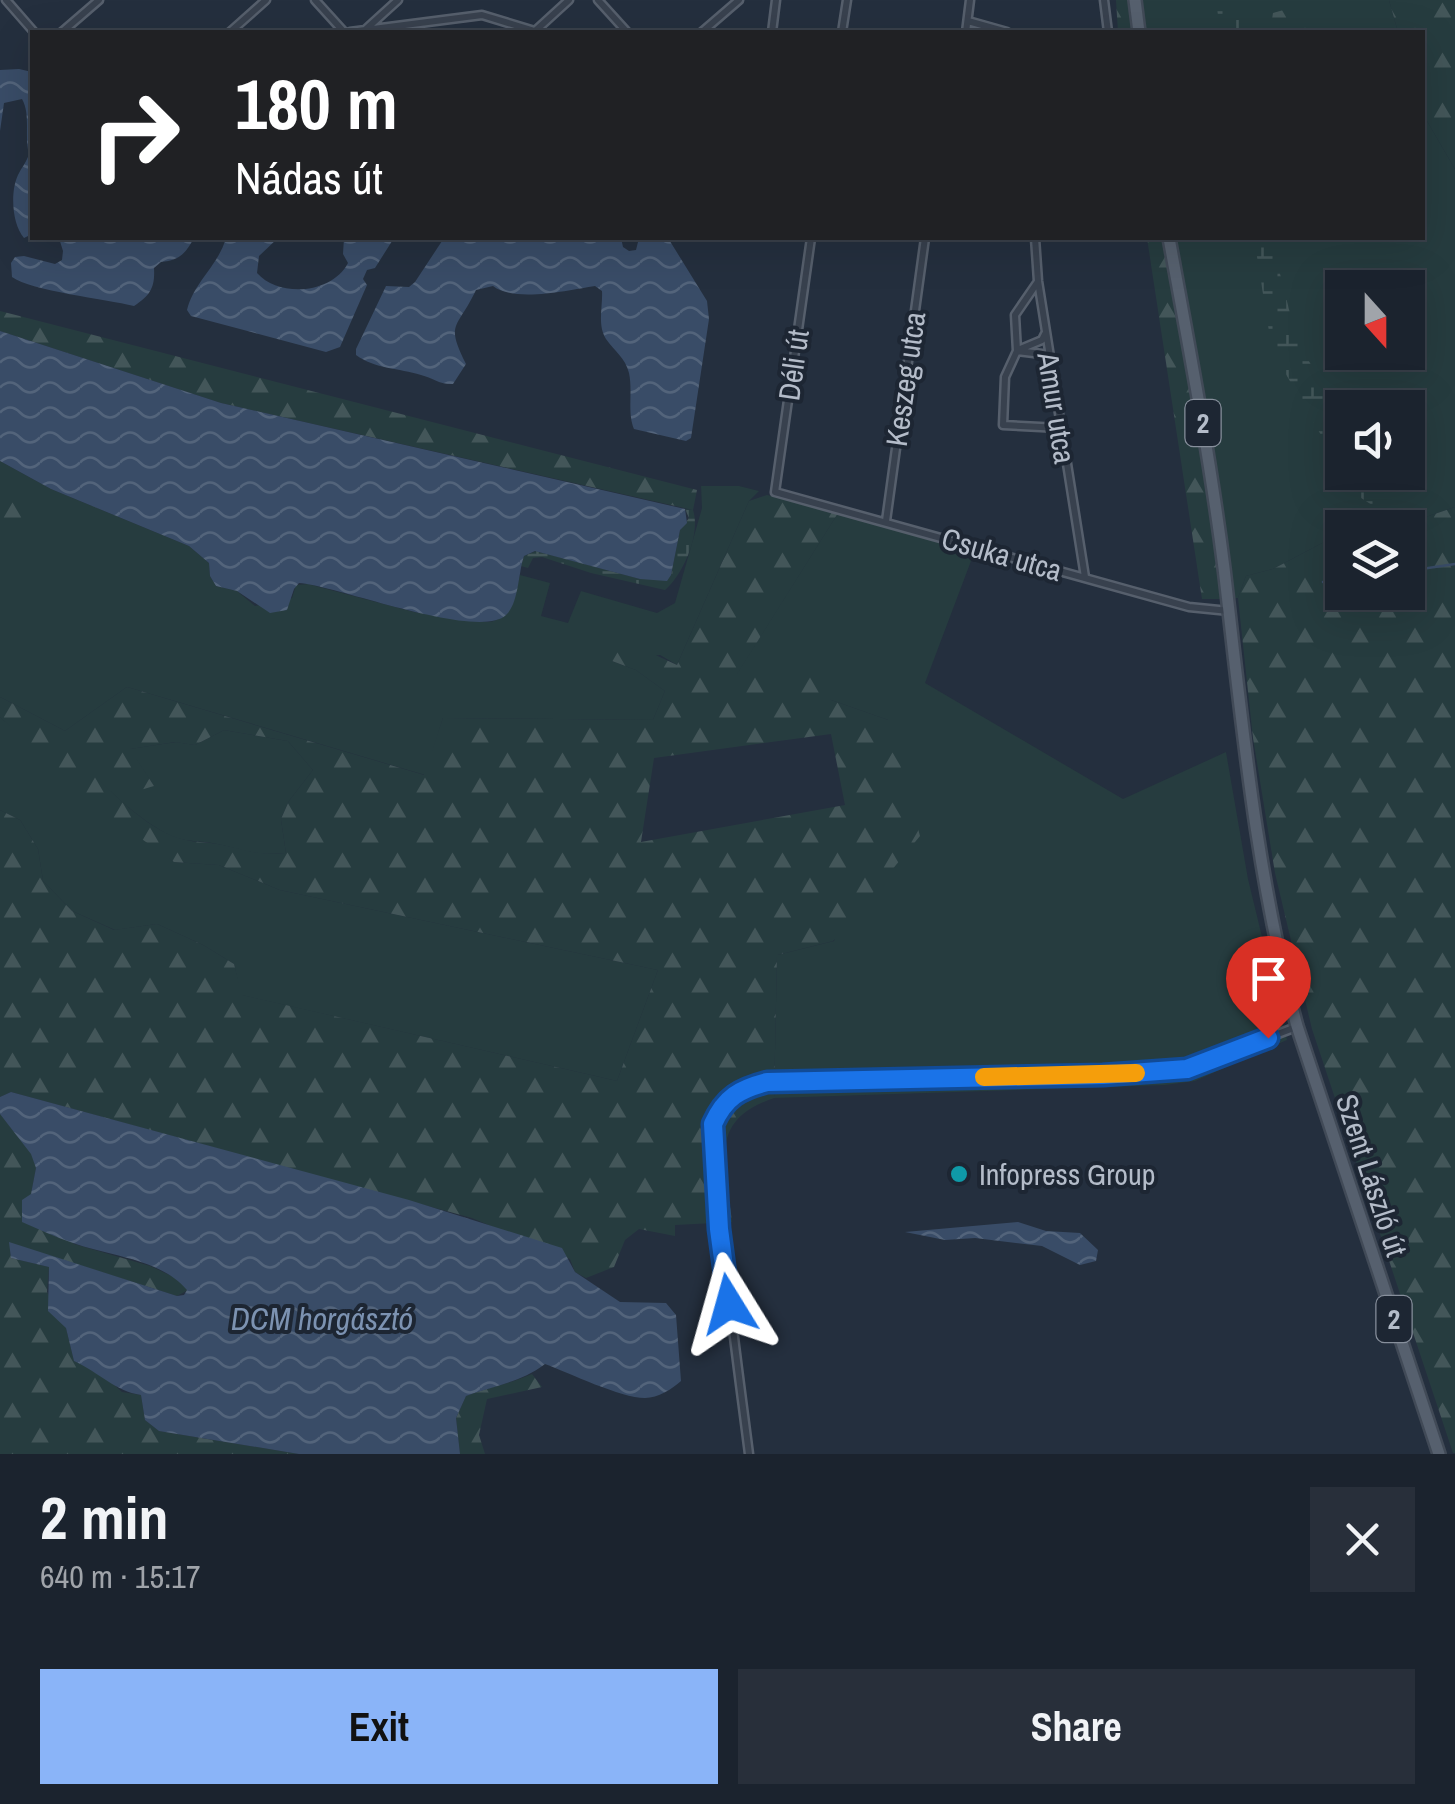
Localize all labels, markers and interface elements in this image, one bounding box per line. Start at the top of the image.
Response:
text: 180 m [235,57,398,151]
icon: right [70,70,200,200]
text: Nádas út [235,147,383,208]
north arrow [1325,270,1425,370]
map controls [1325,270,1425,610]
street label: Keszeg utca [876,309,934,449]
street label: Déli út [768,327,818,403]
street label: Amur utca [1028,349,1086,467]
button: sound [1325,390,1425,490]
road number: 2 [1186,400,1220,446]
button: layers [1325,510,1425,610]
street label: Csuka utca [937,518,1067,590]
pin [1226,936,1311,1039]
icon: arrive [1241,951,1296,1006]
street label: Szent László út [1327,1089,1417,1261]
place label: Infopress Group [979,1154,1155,1194]
marker: Infopress Group [948,1163,970,1185]
position arrow [677,1252,781,1356]
road number: 2 [1376,1296,1412,1342]
water label: DCM horgásztó [231,1297,413,1340]
text: 2 min [40,1477,169,1558]
button: close [1310,1487,1415,1592]
text: 640 m · 15:17 [40,1555,200,1598]
button: Exit [40,1669,718,1784]
button: Share [738,1669,1415,1784]

